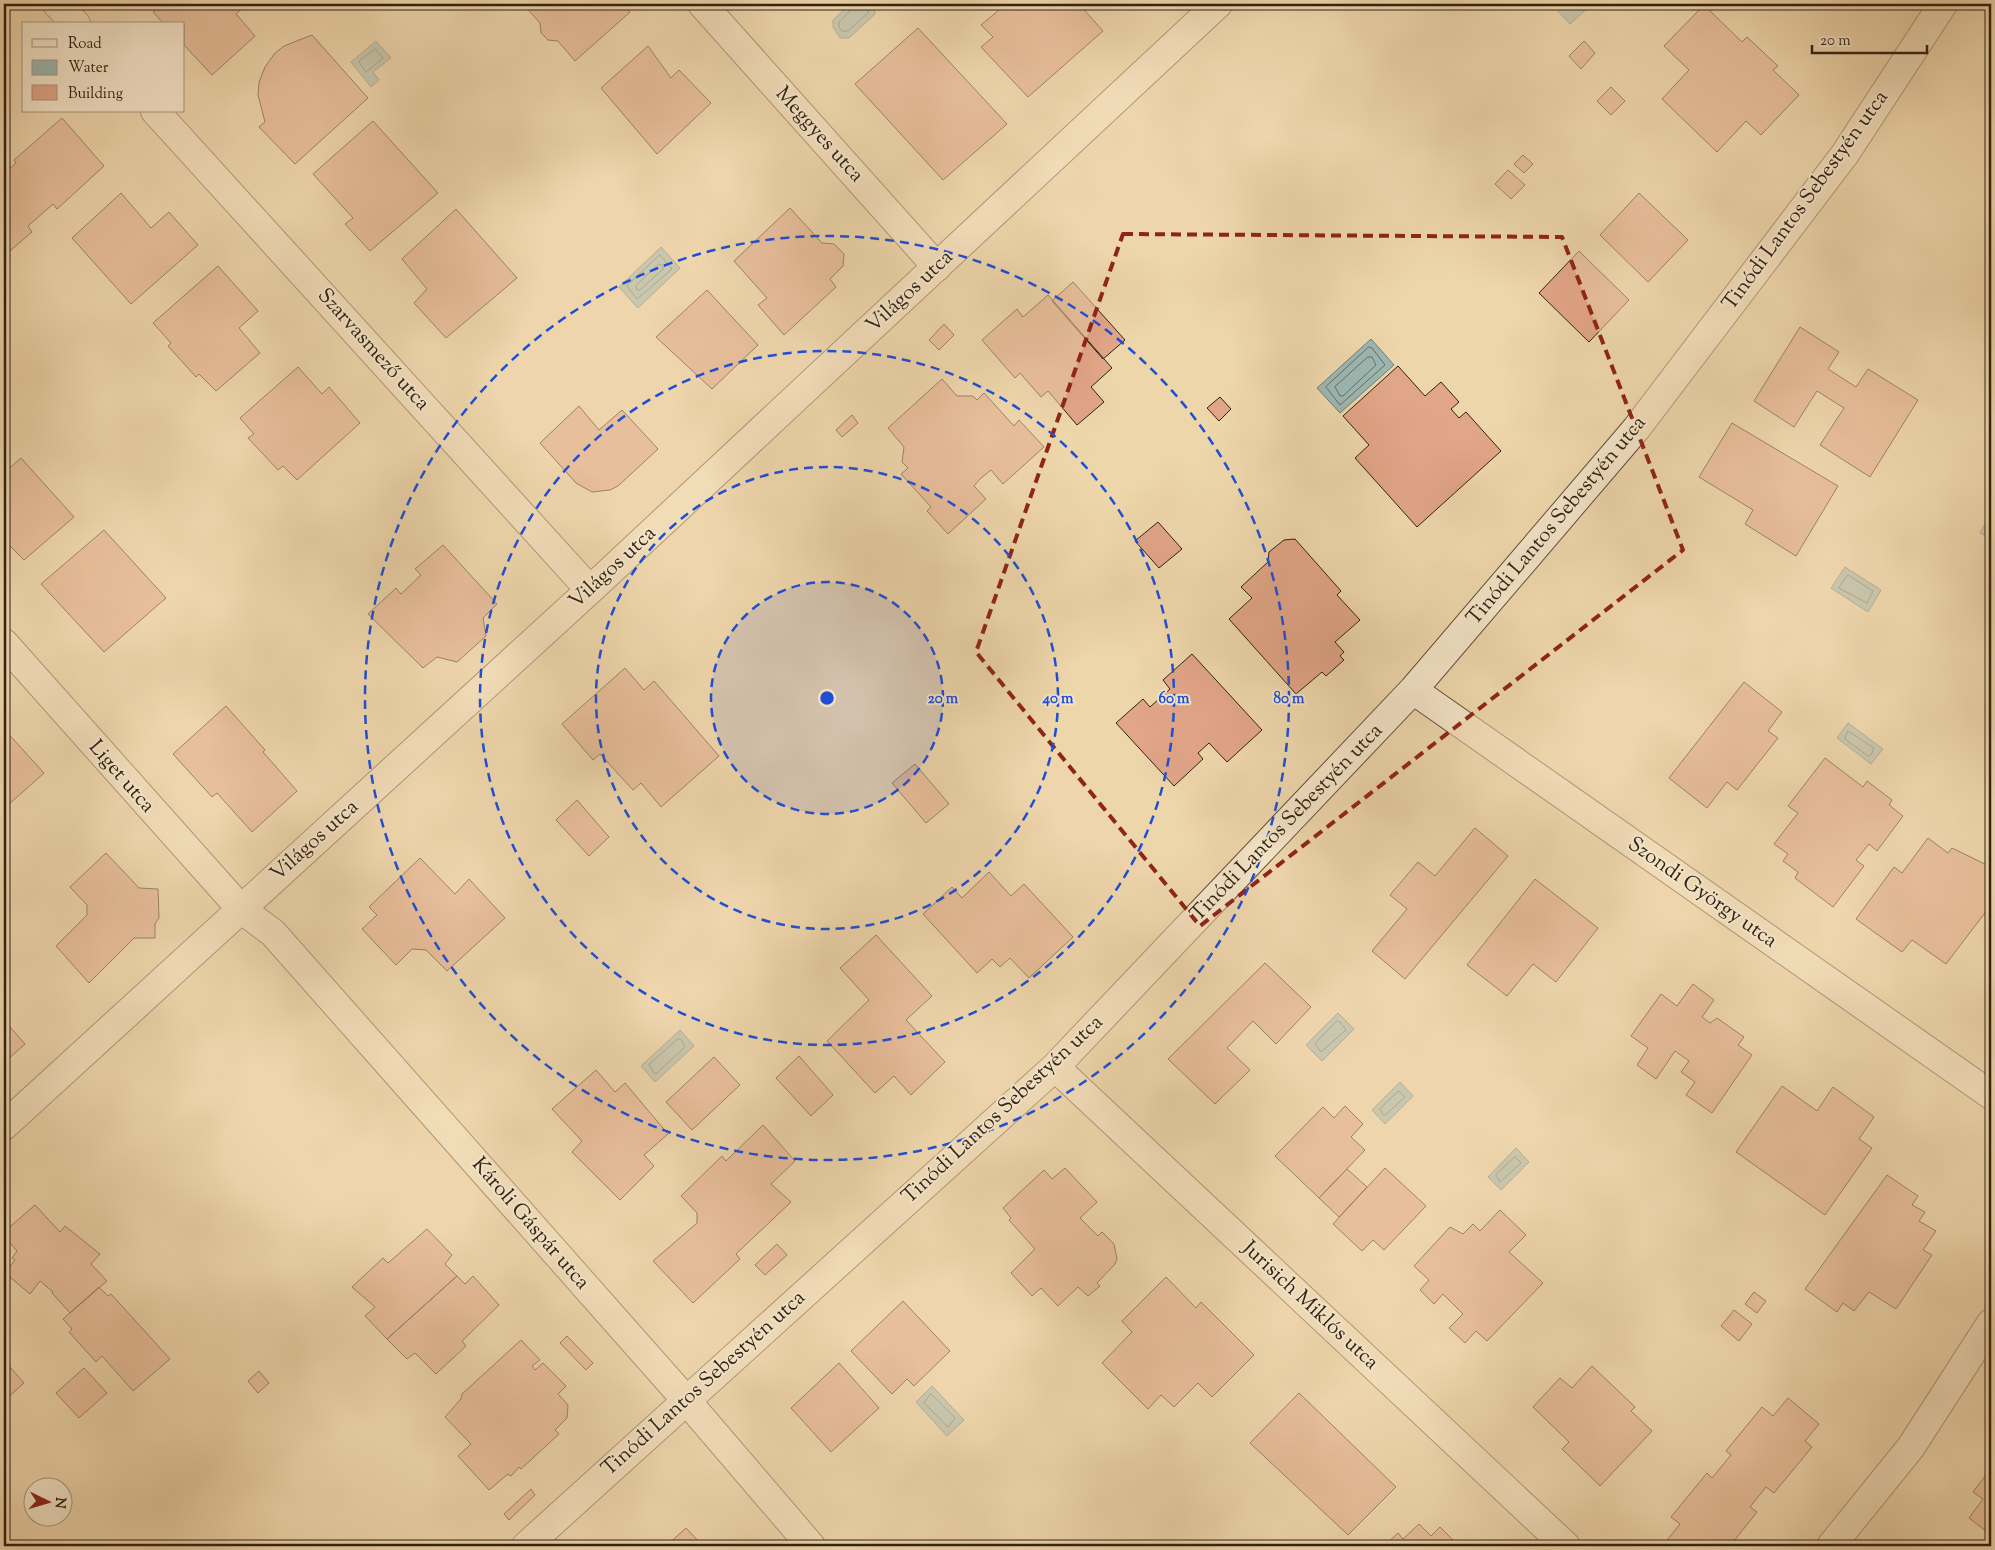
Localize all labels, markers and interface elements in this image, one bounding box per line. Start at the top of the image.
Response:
legend [22,22,185,112]
scale bar [1812,22,1928,54]
text: 20 m [1820,31,1851,52]
text: Road [68,34,102,55]
text: Water [68,58,109,79]
street label: Meggyes utca [768,80,871,190]
text: Building [68,84,123,105]
street label: Tinódi Lantos Sebestyén utca [1716,84,1896,317]
street label: Világos utca [860,243,961,340]
street label: Szarvasmező utca [310,282,437,418]
street label: Tinódi Lantos Sebestyén utca [1460,409,1654,632]
street label: Világos utca [563,519,664,616]
centre of rings [818,689,836,707]
text: 20 m [928,689,959,710]
text: 40 m [1042,689,1074,710]
text: 60 m [1159,689,1190,710]
text: 80 m [1273,689,1305,710]
street label: Tinódi Lantos Sebestyén utca [1184,717,1390,929]
street label: Liget utca [81,734,162,820]
street label: Világos utca [264,793,366,889]
street label: Szondi György utca [1621,830,1783,956]
street label: Tinódi Lantos Sebestyén utca [896,1008,1111,1212]
street label: Károli Gáspár utca [464,1151,596,1297]
street label: Jurisich Miklós utca [1234,1234,1385,1378]
street label: Tinódi Lantos Sebestyén utca [595,1284,813,1484]
north arrow [22,1478,72,1528]
text: N [49,1497,69,1509]

